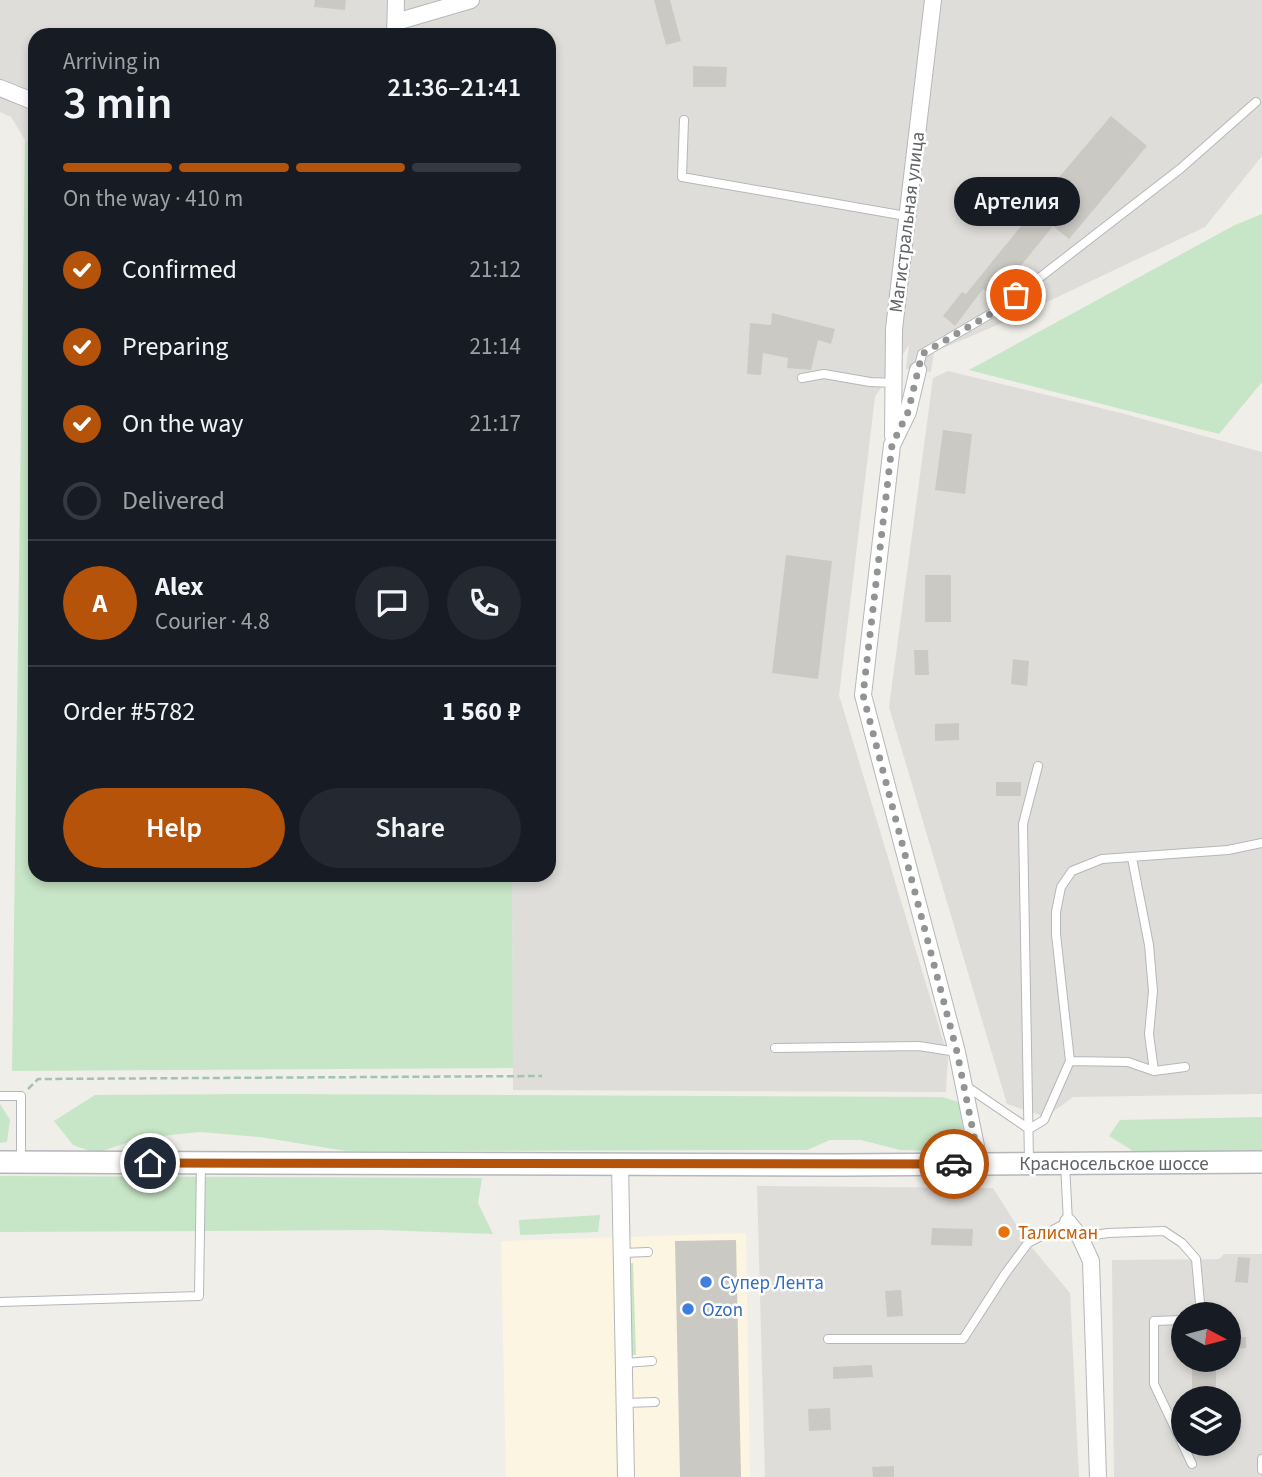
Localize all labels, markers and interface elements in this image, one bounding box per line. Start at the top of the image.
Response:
text: Arriving in [63,45,161,78]
text: 21:36–21:41 [388,69,521,106]
text: 3 min [63,71,172,136]
street label: Магистральная улица [883,130,932,314]
callout: Артелия [953,176,1079,225]
text: On the way · 410 m [63,182,243,215]
text: Артелия [974,185,1060,218]
icon: check [63,251,101,289]
text: Confirmed [122,251,237,288]
text: 21:12 [470,253,521,286]
pin [986,265,1046,325]
icon: bag [997,276,1035,314]
icon: check [63,328,101,366]
text: Preparing [122,328,228,365]
text: 21:14 [470,330,521,363]
icon: check [63,405,101,443]
text: On the way [122,405,243,442]
text: 21:17 [470,407,521,440]
text: Delivered [122,482,225,519]
button: chat [355,566,429,640]
button: phone [447,566,521,640]
text: Alex [155,568,204,605]
text: A [93,585,107,622]
text: Courier · 4.8 [155,605,270,638]
text: Order #5782 [63,693,195,730]
text: 1 560 ₽ [442,693,521,730]
button: Help [63,788,285,868]
button: Share [299,788,521,868]
courier [919,1129,989,1199]
pin [120,1133,180,1193]
icon: home [131,1144,169,1182]
icon: car [935,1145,973,1183]
street label: Красносельское шоссе [1019,1151,1209,1178]
place label: Талисман [1018,1220,1098,1247]
marker: Талисман [996,1224,1012,1240]
place label: Супер Лента [720,1270,824,1297]
marker: Супер Лента [698,1274,714,1290]
place label: Ozon [702,1297,743,1324]
marker: Ozon [680,1301,696,1317]
north arrow [1171,1302,1241,1372]
map controls [1171,1302,1241,1456]
button: layers [1171,1386,1241,1456]

